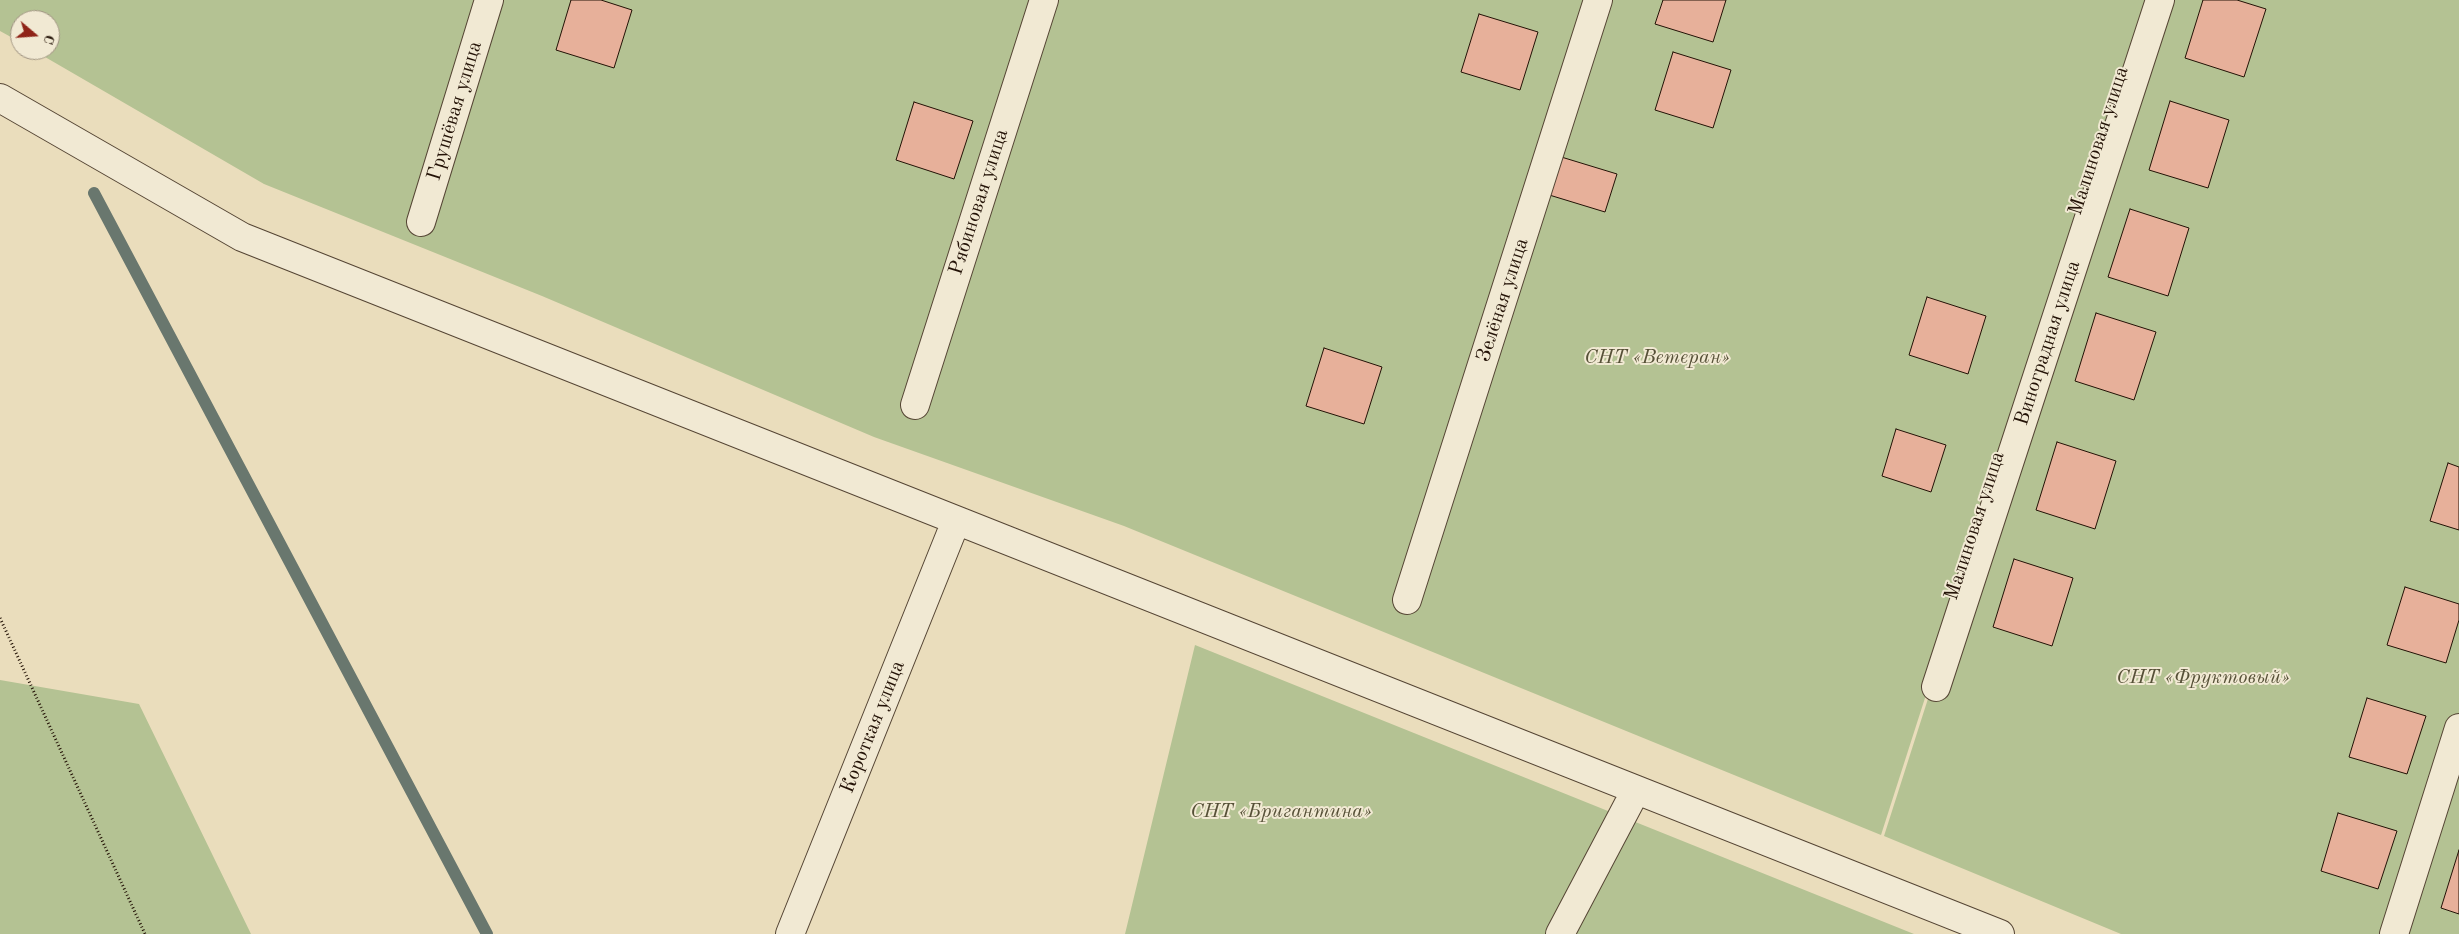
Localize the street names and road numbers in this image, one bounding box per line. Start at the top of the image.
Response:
street label: Грушёвая улица [422,38,488,184]
street label: Малиновая улица [2064,64,2134,218]
street label: Рябиновая улица [944,126,1014,278]
street label: Зелёная улица [1472,235,1534,365]
street label: Виноградная улица [2010,257,2086,429]
street label: Малиновая улица [1940,449,2010,603]
street label: Короткая улица [835,657,911,797]

